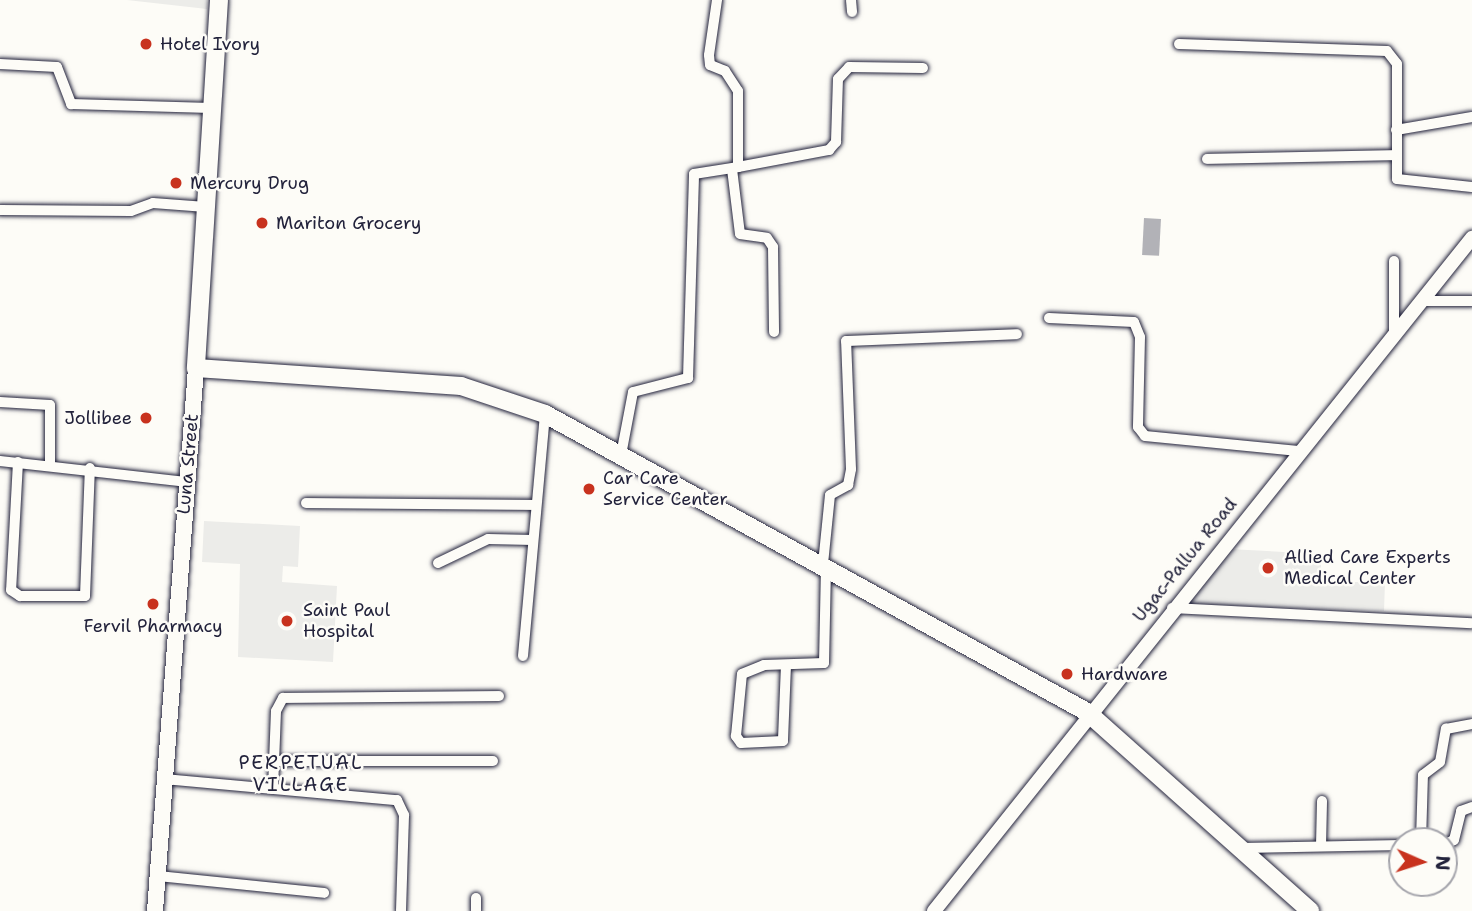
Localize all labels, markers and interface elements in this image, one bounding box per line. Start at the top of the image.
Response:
place label: Hotel Ivory [160,33,260,55]
marker: Hotel Ivory [138,36,154,52]
place label: Mercury Drug [190,172,309,194]
marker: Mercury Drug [168,175,184,191]
place label: Mariton Grocery [276,212,421,234]
marker: Mariton Grocery [254,215,270,231]
place label: Jollibee [64,407,132,429]
marker: Jollibee [138,410,154,426]
street label: Luna Street [173,413,203,515]
place label: Car Care Service Center [603,468,728,510]
marker: Car Care Service Center [581,481,597,497]
street label: Ugac-Pallua Road [1128,494,1242,626]
place label: Allied Care Experts Medical Center [1284,547,1451,590]
marker: Allied Care Experts Medical Center [1258,558,1278,578]
marker: Fervil Pharmacy [145,596,161,612]
place label: Saint Paul Hospital [303,600,390,642]
marker: Saint Paul Hospital [277,611,297,631]
place label: Fervil Pharmacy [83,615,223,637]
place label: Hardware [1081,663,1168,685]
marker: Hardware [1059,666,1075,682]
district label: PERPETUAL VILLAGE [240,752,362,796]
north arrow [1388,827,1458,897]
text: N [1430,855,1455,871]

